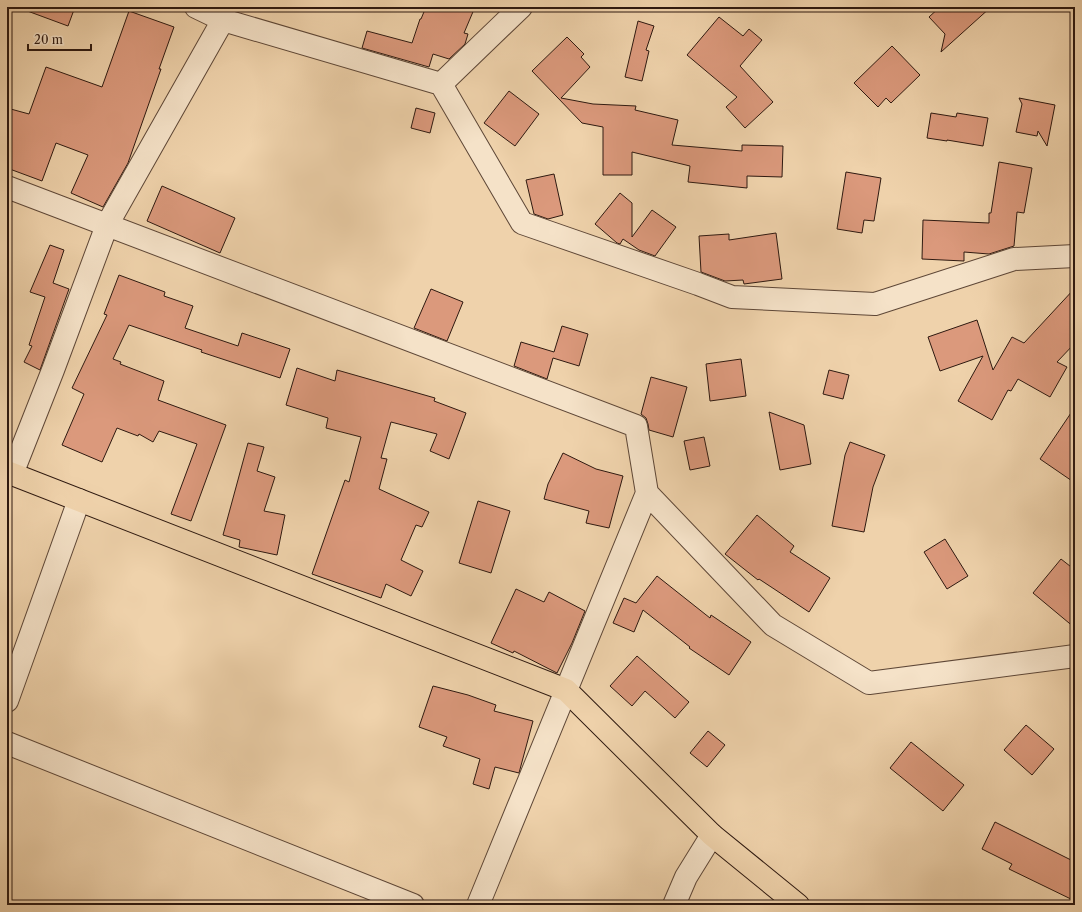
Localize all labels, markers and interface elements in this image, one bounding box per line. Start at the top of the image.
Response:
scale bar [28,26,91,52]
text: 20 m [34,32,63,47]

